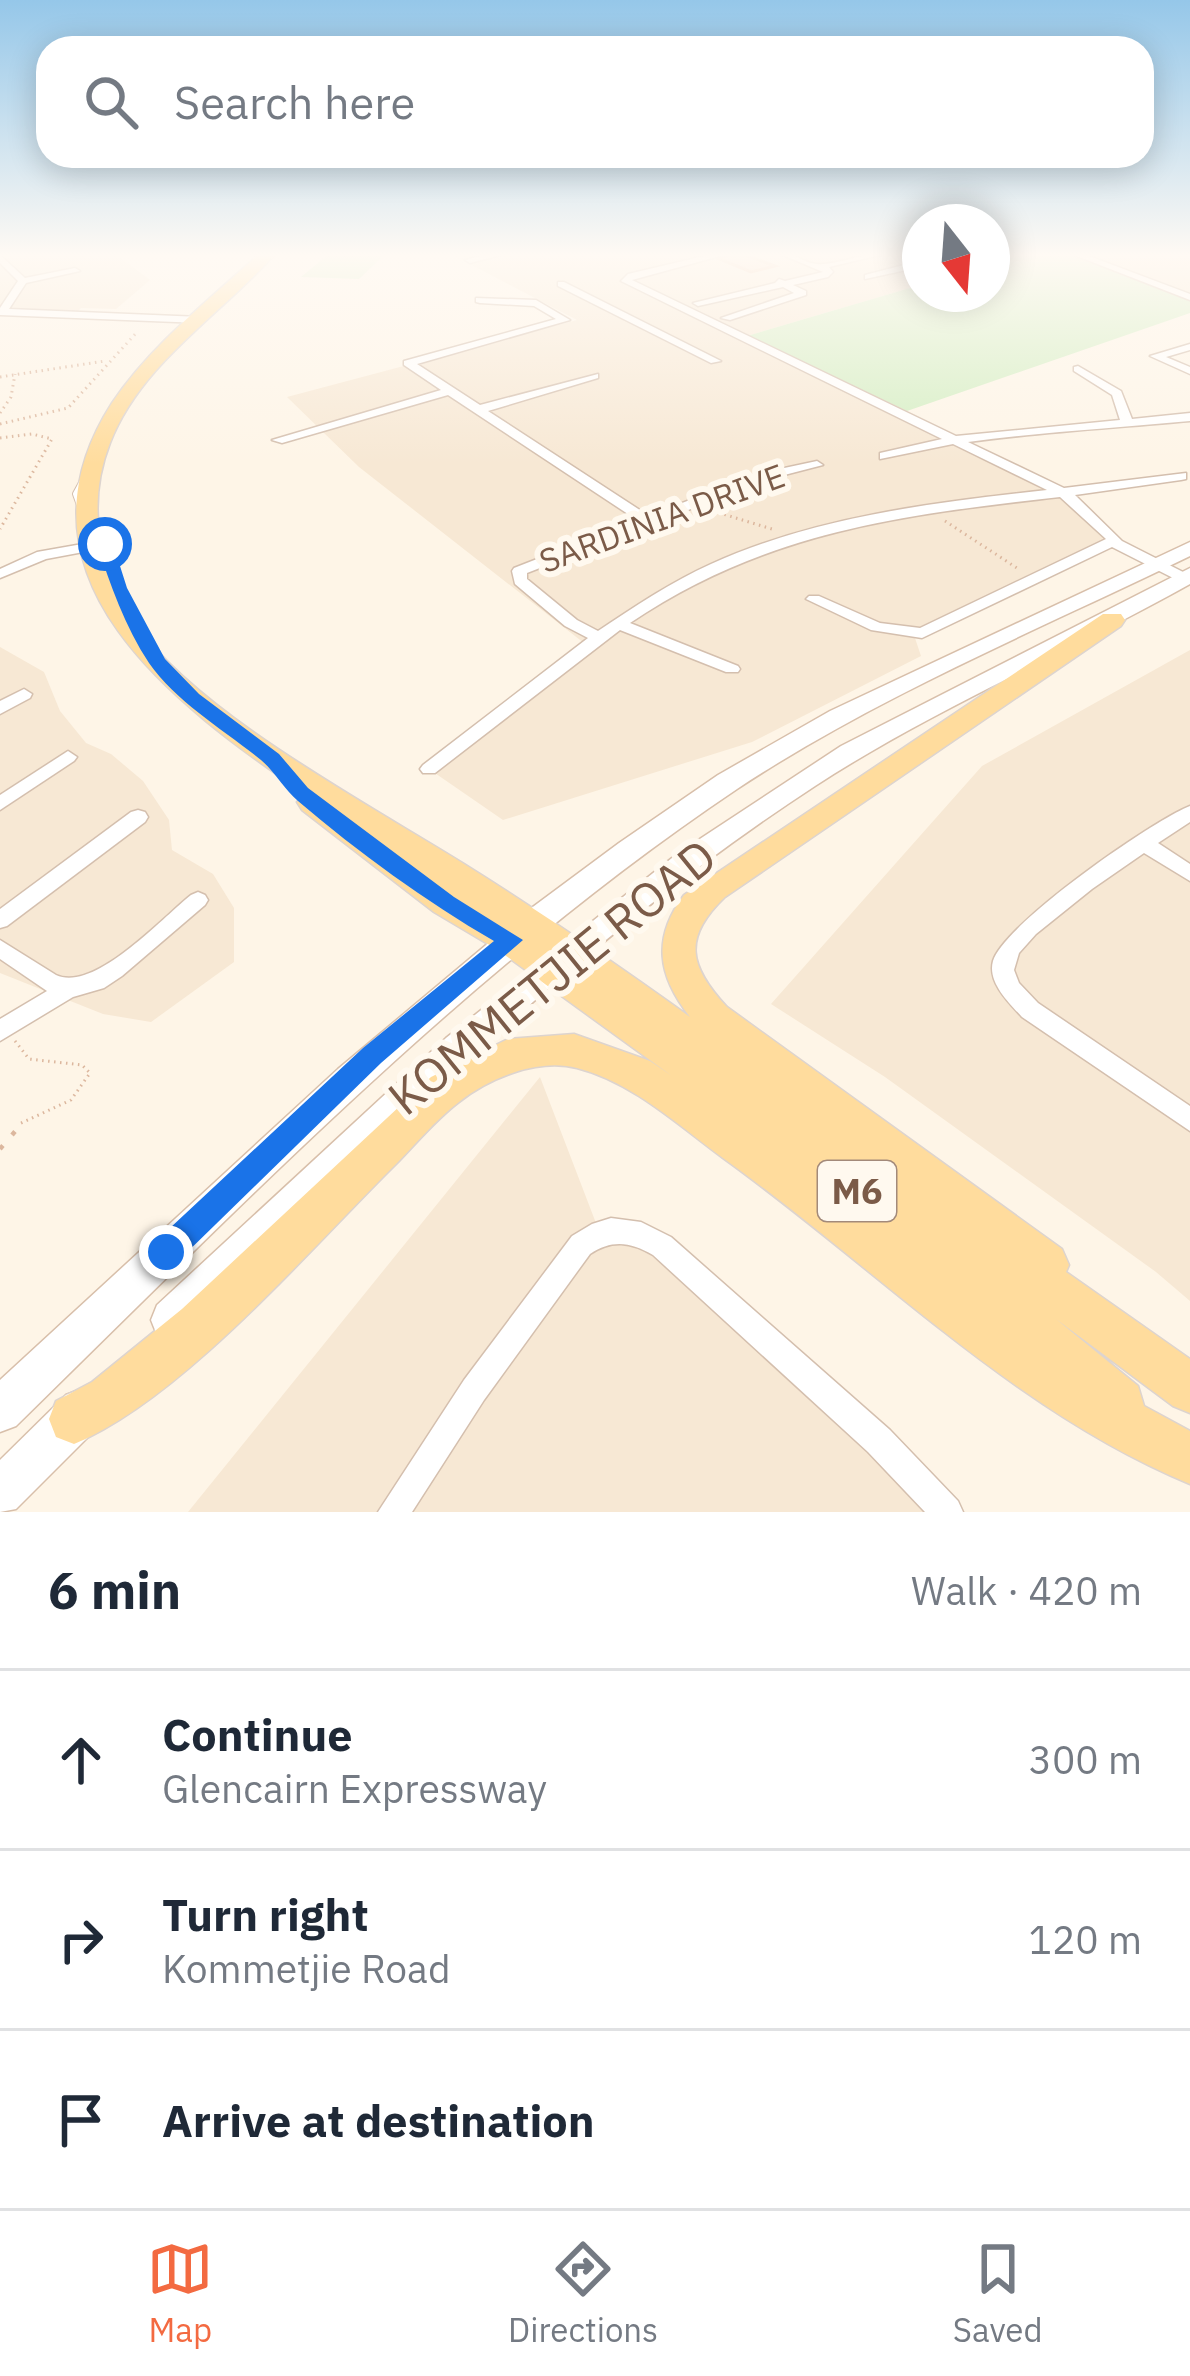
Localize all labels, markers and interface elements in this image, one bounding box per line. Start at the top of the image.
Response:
search box [36,36,1154,168]
icon: search [78,69,144,135]
text: Search here [174,73,415,131]
north arrow [902,204,1010,312]
street label: SARDINIA DRIVE [533,453,790,582]
route start [78,517,132,571]
street label: KOMMETJIE ROAD [375,825,728,1127]
road number: M6 [818,1161,896,1221]
route end [139,1225,193,1279]
text: 6 min [48,1557,181,1623]
text: Walk · 420 m [911,1565,1142,1616]
text: Continue [162,1705,353,1763]
icon: ahead [48,1727,114,1793]
text: 300 m [1029,1734,1142,1785]
text: Glencairn Expressway [162,1763,547,1814]
text: Turn right [162,1885,369,1943]
icon: right [48,1907,114,1973]
text: 120 m [1029,1914,1142,1965]
text: Kommetjie Road [162,1943,451,1994]
icon: arrive [48,2087,114,2153]
text: Arrive at destination [162,2091,595,2149]
tab: Map [147,2236,213,2351]
tab: Directions [508,2236,658,2351]
tab: Saved [953,2236,1043,2351]

